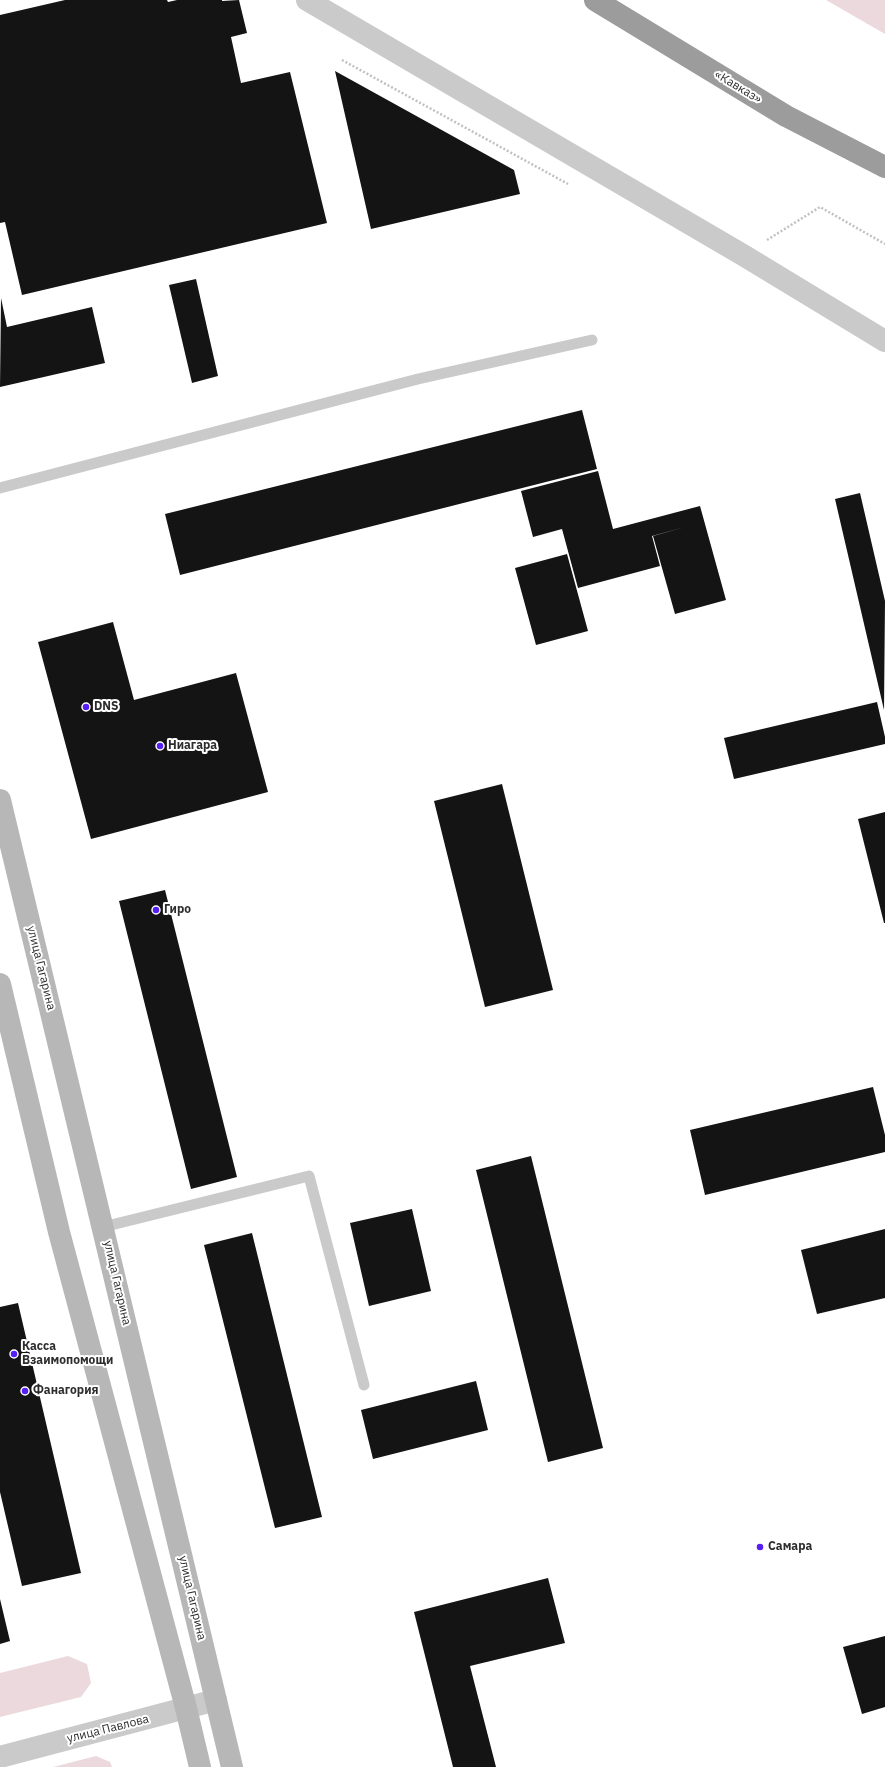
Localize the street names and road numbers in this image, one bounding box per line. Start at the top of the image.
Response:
street label: «Кавказ» [712,67,764,107]
street label: улица Гагарина [24,924,58,1012]
street label: улица Гагарина [100,1239,134,1327]
street label: улица Гагарина [175,1554,209,1642]
street label: улица Павлова [66,1712,150,1746]

